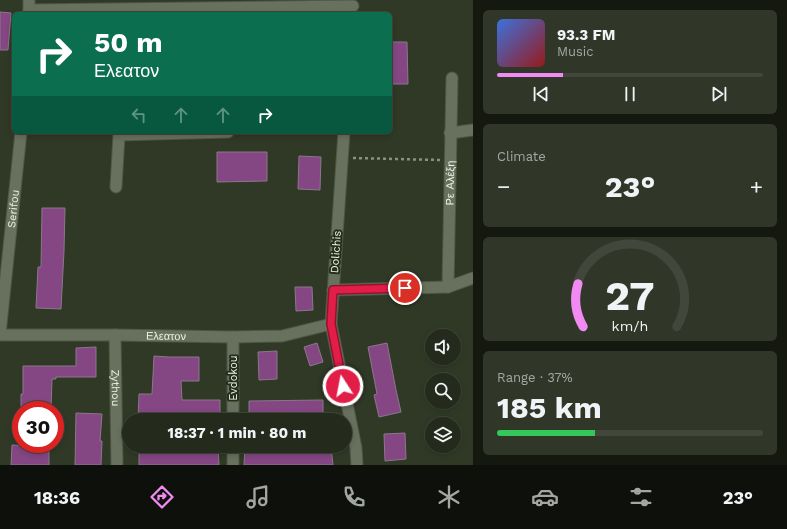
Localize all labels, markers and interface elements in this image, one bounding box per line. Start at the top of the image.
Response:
text: 50 m [94,26,163,59]
text: 93.3 FM [557,26,615,44]
icon: right [28,28,80,80]
text: Music [557,44,594,59]
text: Ελεατον [94,60,159,81]
icon: previous [530,83,552,105]
icon: pause [619,83,641,105]
icon: next [708,83,730,105]
icon: left [128,104,150,126]
icon: ahead [170,104,192,126]
icon: ahead [212,104,234,126]
icon: right [254,104,276,126]
text: Climate [497,149,546,164]
street label: Ρε Αλέξη [443,160,457,206]
text: 23° [605,169,655,204]
text: − [497,174,510,199]
text: + [750,174,763,199]
street label: Serifou [5,189,21,228]
street label: Dolichis [328,230,344,274]
pin [388,271,422,305]
text: 27 [605,271,655,320]
icon: arrive [394,277,416,299]
text: km/h [612,318,648,334]
street label: Ελεατον [146,329,187,343]
map controls [425,329,461,453]
button: sound [425,329,461,365]
street label: Evdokou [227,355,240,401]
position arrow [322,365,364,407]
street label: Zythou [109,369,123,407]
text: Range · 37% [497,370,573,385]
button: search [425,373,461,409]
text: 185 km [497,390,602,425]
speed limit sign: 30 [12,401,64,453]
button: layers [425,417,461,453]
text: 18:37 · 1 min · 80 m [168,424,306,442]
icon: directions [148,483,176,511]
icon: music [244,483,272,511]
icon: phone [340,483,368,511]
icon: climate [435,483,463,511]
icon: car [531,483,559,511]
icon: filters [627,483,655,511]
text: 18:36 [34,487,80,508]
text: 23° [723,487,753,508]

